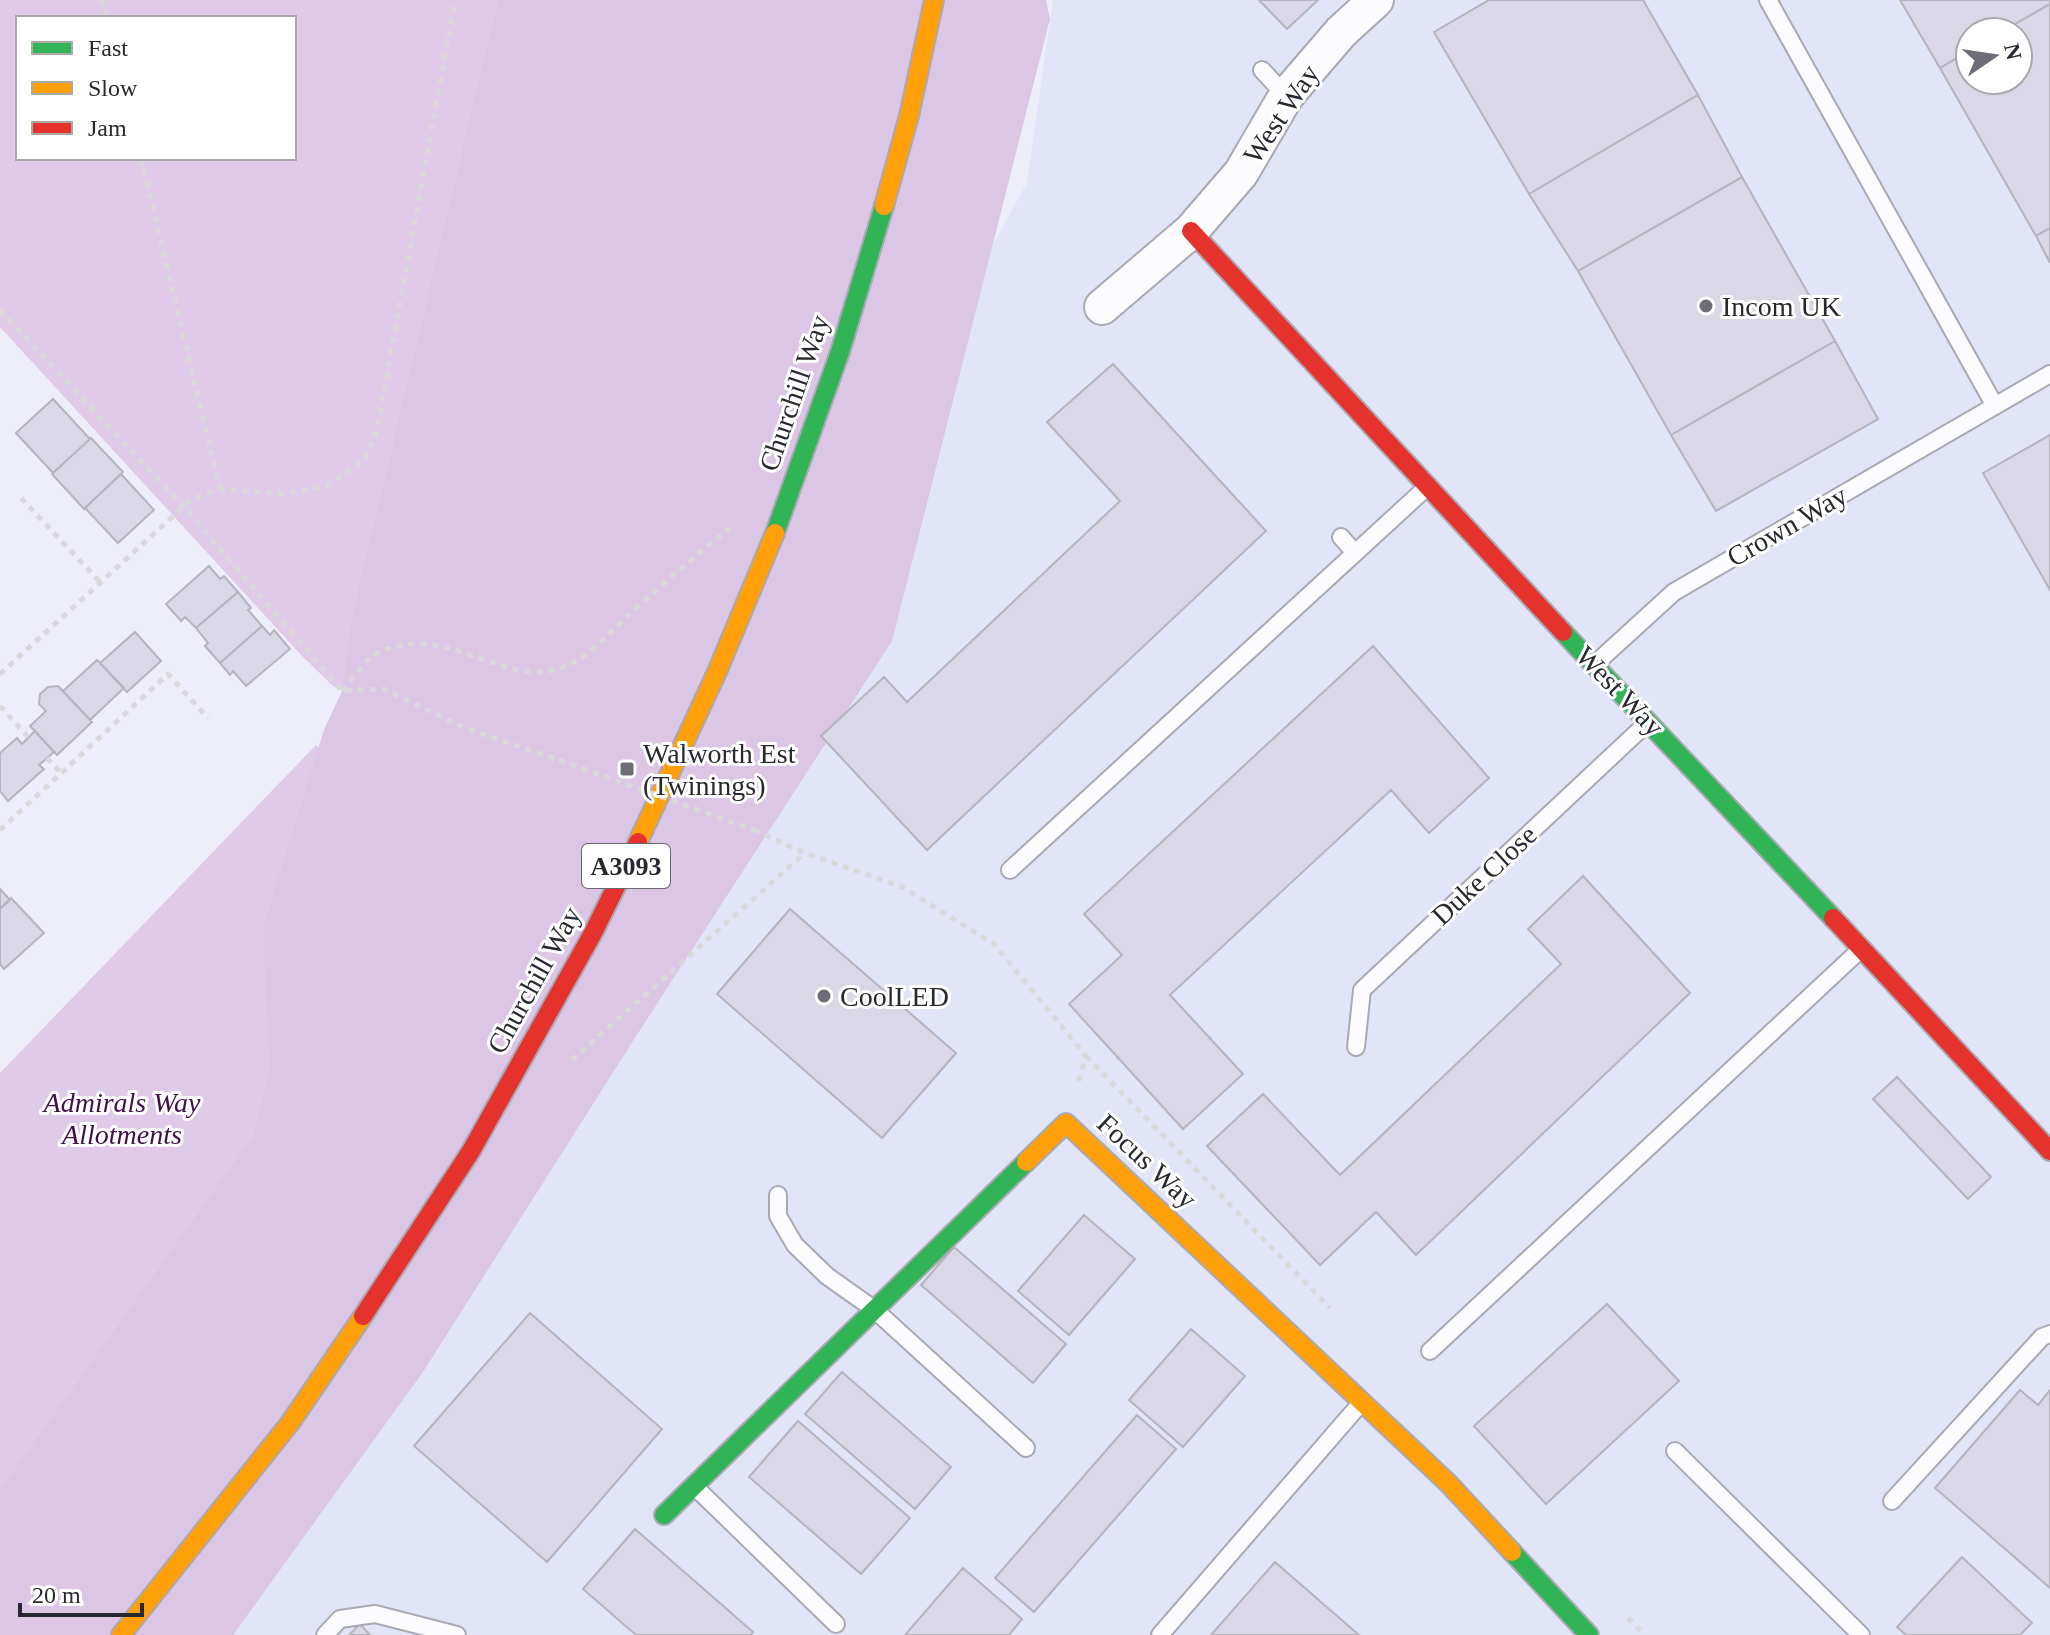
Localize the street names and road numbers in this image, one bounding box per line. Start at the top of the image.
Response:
street label: West Way [1237,59,1325,169]
street label: Churchill Way [753,311,835,475]
street label: Crown Way [1722,479,1852,573]
street label: West Way [1570,640,1670,742]
street label: Duke Close [1425,819,1543,931]
road number: A3093 [582,844,670,888]
street label: Churchill Way [481,901,587,1059]
street label: Focus Way [1091,1107,1203,1215]

